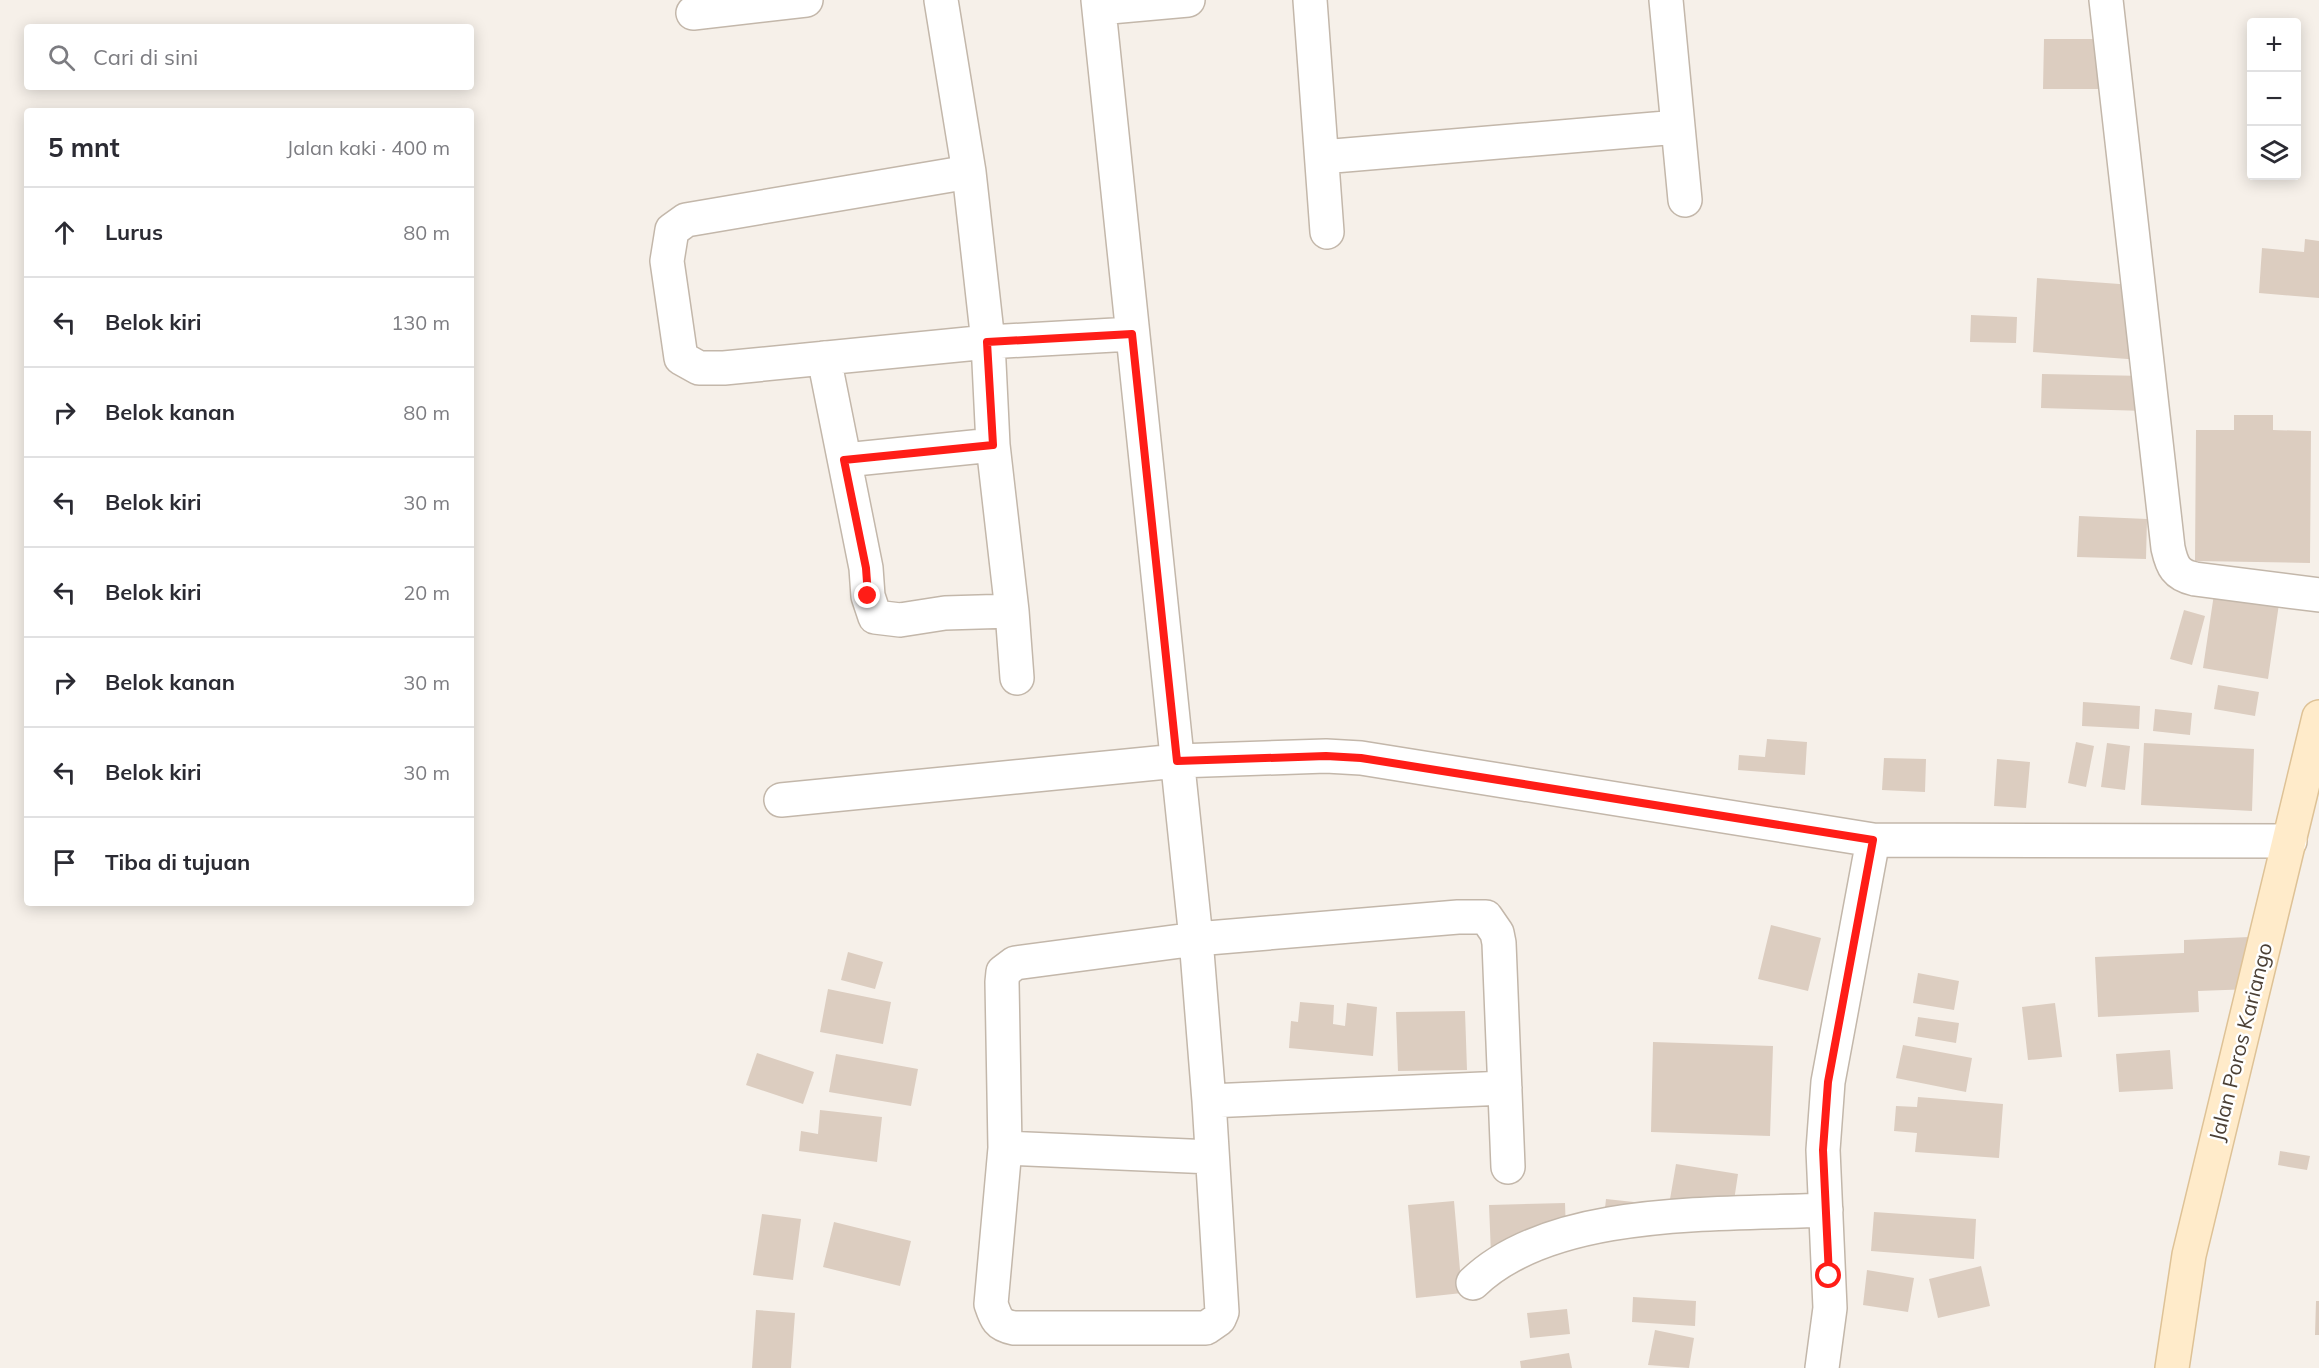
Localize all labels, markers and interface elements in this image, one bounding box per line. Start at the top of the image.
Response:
map controls [2247,18,2301,180]
button: + [2247,18,2301,72]
search box [24,24,474,90]
icon: search [45,41,78,74]
text: Cari di sini [93,43,198,71]
button: − [2247,72,2301,126]
button: layers [2247,126,2301,180]
text: 5 mnt [48,131,120,164]
text: Jalan kaki · 400 m [287,135,450,160]
icon: ahead [48,216,81,249]
text: Lurus [105,218,163,246]
text: 80 m [403,220,450,245]
icon: left [48,306,81,339]
text: Belok kiri [105,308,201,336]
text: 130 m [391,310,450,335]
icon: right [48,396,81,429]
text: Belok kanan [105,398,235,426]
text: 80 m [403,400,450,425]
icon: left [48,486,81,519]
text: Belok kiri [105,488,201,516]
text: 30 m [403,490,450,515]
icon: left [48,576,81,609]
text: Belok kiri [105,578,201,606]
text: 20 m [403,580,450,605]
route end [854,582,880,608]
icon: right [48,666,81,699]
text: Belok kanan [105,668,235,696]
text: 30 m [403,670,450,695]
icon: left [48,756,81,789]
text: Belok kiri [105,758,201,786]
text: 30 m [403,760,450,785]
icon: arrive [48,846,81,879]
text: Tiba di tujuan [105,848,250,876]
street label: Jalan Poros Kariango [2203,940,2277,1144]
route start [1815,1262,1841,1288]

